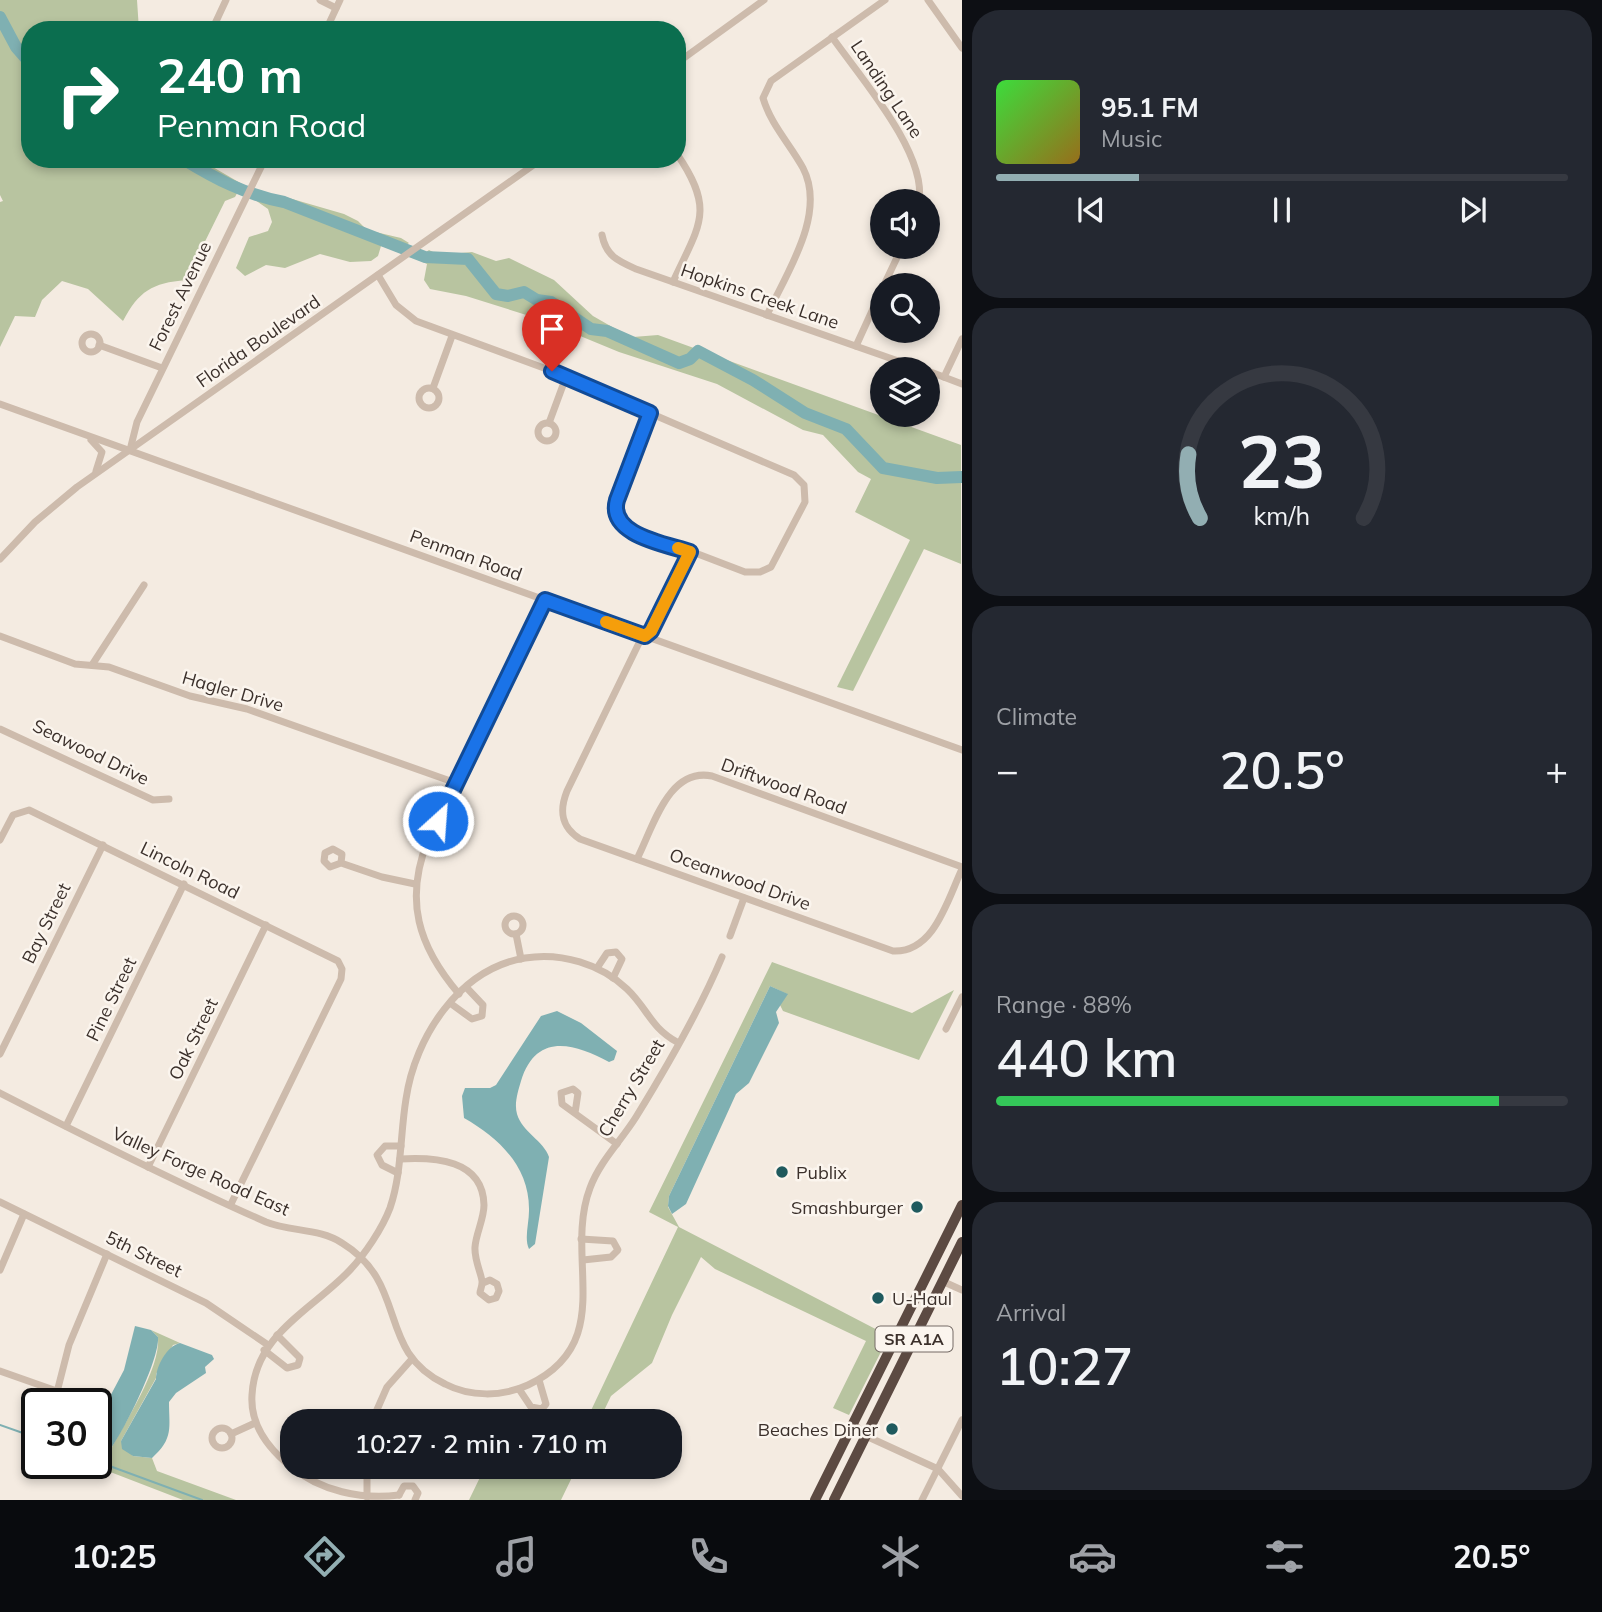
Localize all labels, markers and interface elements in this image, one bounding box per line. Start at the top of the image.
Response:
street label: Landing Lane [846,36,928,142]
text: 240 m [157,44,303,105]
icon: right [42,49,133,140]
text: 95.1 FM [1101,91,1199,124]
text: Penman Road [157,105,366,145]
text: Music [1101,124,1162,153]
map controls [870,189,940,427]
button: sound [870,189,940,259]
icon: previous [1072,191,1110,229]
icon: pause [1263,191,1301,229]
icon: next [1454,191,1492,229]
street label: Forest Avenue [144,238,216,354]
street label: Hopkins Creek Lane [678,258,842,334]
button: search [870,273,940,343]
street label: Florida Boulevard [192,290,324,392]
pin [522,299,582,371]
icon: arrive [533,310,571,348]
button: layers [870,357,940,427]
text: 23 [1238,415,1326,506]
text: km/h [1254,500,1310,531]
street label: Penman Road [407,524,525,586]
street label: Hagler Drive [180,666,286,716]
text: Climate [996,702,1077,731]
street label: Seawood Drive [29,714,153,790]
text: 20.5° [1219,737,1345,802]
text: − [996,746,1019,794]
text: + [1545,746,1568,794]
street label: Driftwood Road [718,753,850,819]
position arrow [401,784,475,858]
street label: Lincoln Road [137,836,243,904]
street label: Oceanwood Drive [666,843,814,915]
street label: Bay Street [17,879,75,967]
street label: Pine Street [81,953,141,1045]
text: Range · 88% [996,990,1132,1019]
street label: Oak Street [163,994,223,1084]
text: 440 km [996,1025,1177,1090]
street label: Cherry Street [593,1035,669,1141]
street label: Valley Forge Road East [109,1121,293,1221]
place label: Publix [796,1161,847,1184]
marker: Publix [774,1164,790,1180]
place label: Smashburger [791,1196,903,1219]
marker: Smashburger [909,1199,925,1215]
street label: 5th Street [102,1226,186,1282]
place label: U-Haul [892,1287,952,1310]
marker: U-Haul [870,1290,886,1306]
text: Arrival [996,1298,1066,1327]
road number: SR A1A [876,1326,953,1352]
text: 10:27 [996,1333,1133,1398]
speed limit sign: 30 [21,1388,112,1479]
place label: Beaches Diner [758,1418,878,1441]
marker: Beaches Diner [884,1421,900,1437]
text: 10:27 · 2 min · 710 m [354,1427,608,1460]
icon: directions [300,1532,349,1581]
icon: music [492,1532,541,1581]
icon: phone [684,1532,733,1581]
icon: climate [876,1532,925,1581]
icon: car [1068,1532,1117,1581]
icon: filters [1260,1532,1309,1581]
text: 10:25 [72,1536,156,1576]
text: 20.5° [1453,1536,1530,1576]

